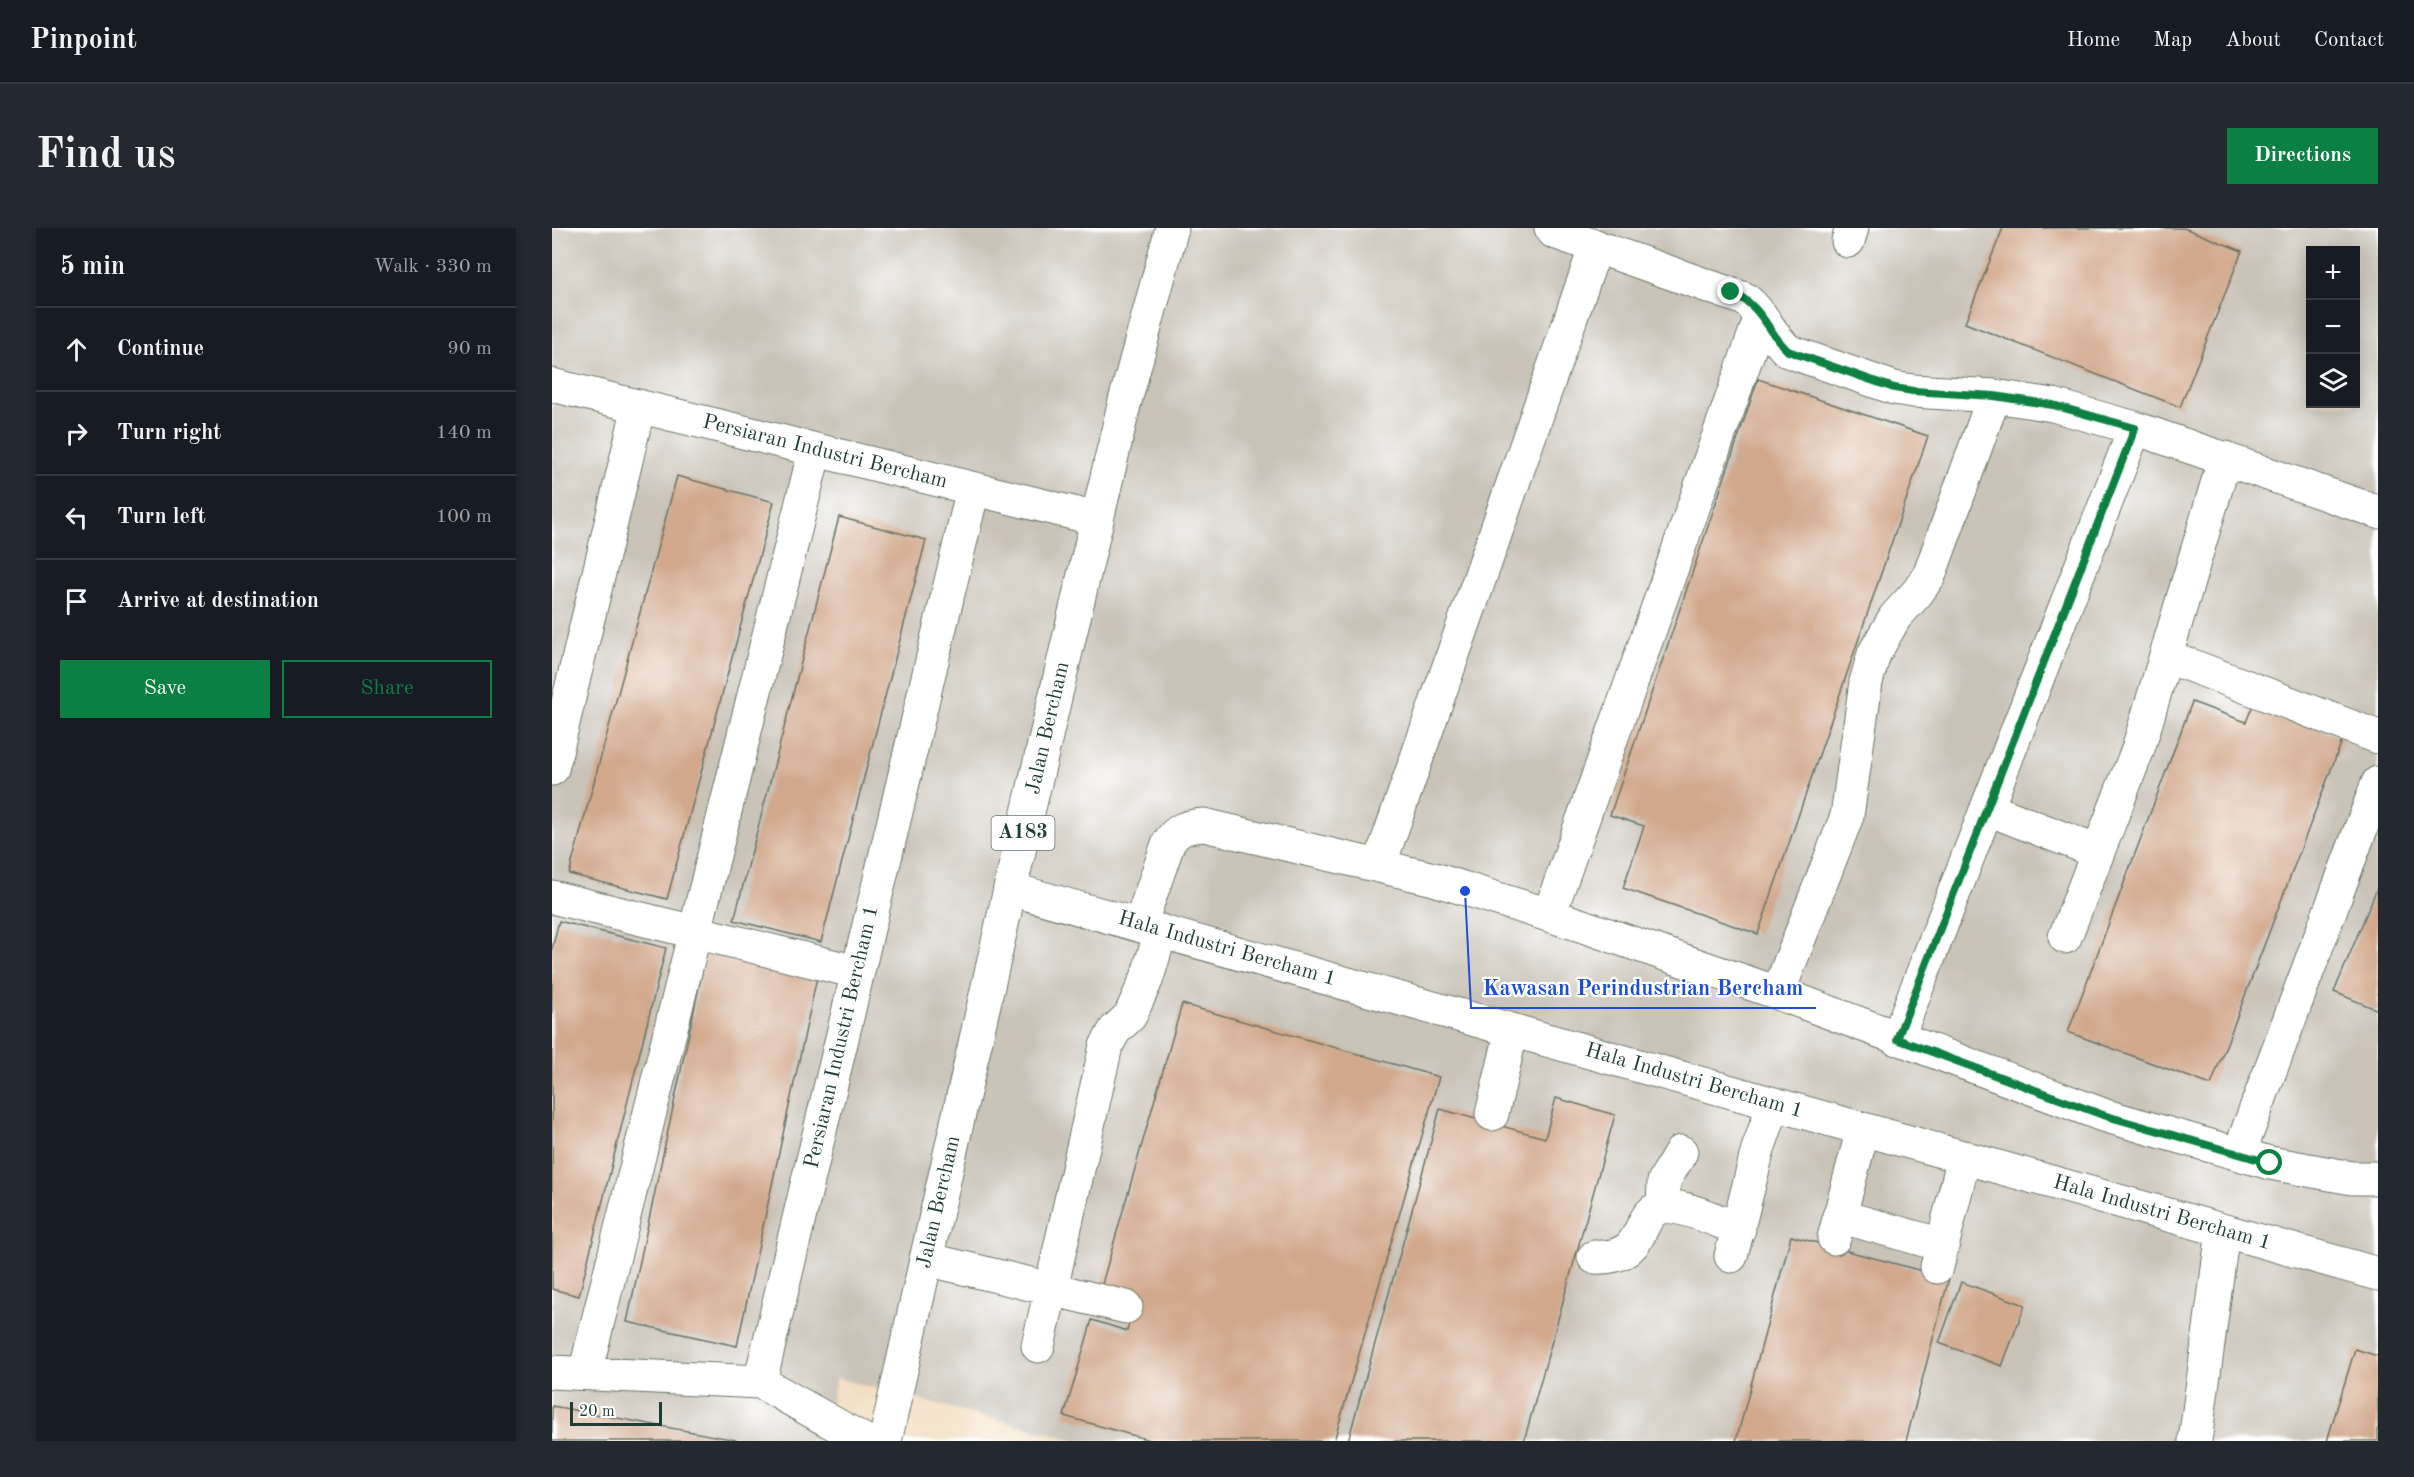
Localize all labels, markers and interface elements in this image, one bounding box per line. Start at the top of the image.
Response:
text: Pinpoint [30,27,137,55]
text: Home [2067,30,2120,51]
text: Map [2153,30,2192,51]
text: About [2225,30,2281,51]
text: Contact [2314,30,2384,51]
button: Directions [2227,128,2378,184]
text: Find us [36,135,175,177]
map controls [2306,246,2360,408]
button: + [2306,246,2360,300]
text: 5 min [60,254,125,280]
text: Walk · 330 m [373,257,492,277]
route end [1717,278,1743,304]
button: − [2306,300,2360,354]
icon: ahead [60,333,93,366]
text: Continue [117,338,204,360]
text: 90 m [447,339,492,359]
button: layers [2306,354,2360,408]
street label: Persiaran Industri Bercham [700,411,950,493]
icon: right [60,417,93,450]
text: Turn right [117,422,221,444]
text: 140 m [436,423,492,443]
icon: left [60,501,93,534]
text: Turn left [117,506,206,528]
text: 100 m [436,507,492,527]
icon: arrive [60,585,93,618]
text: Arrive at destination [117,590,319,612]
button: Save [60,660,270,718]
button: Share [282,660,492,718]
street label: Jalan Bercham [1023,660,1073,796]
road number: A183 [992,816,1054,850]
street label: Persiaran Industri Bercham 1 [801,903,883,1171]
street label: Hala Industri Bercham 1 [1116,908,1338,990]
callout: Kawasan Perindustrian Bercham [1471,968,1816,1008]
text: Kawasan Perindustrian Bercham [1483,978,1803,1000]
street label: Hala Industri Bercham 1 [1583,1040,1805,1122]
street label: Jalan Bercham [914,1134,964,1270]
route start [2256,1149,2282,1175]
street label: Hala Industri Bercham 1 [2051,1172,2273,1254]
scale bar [570,1399,662,1426]
text: 20 m [579,1404,615,1420]

